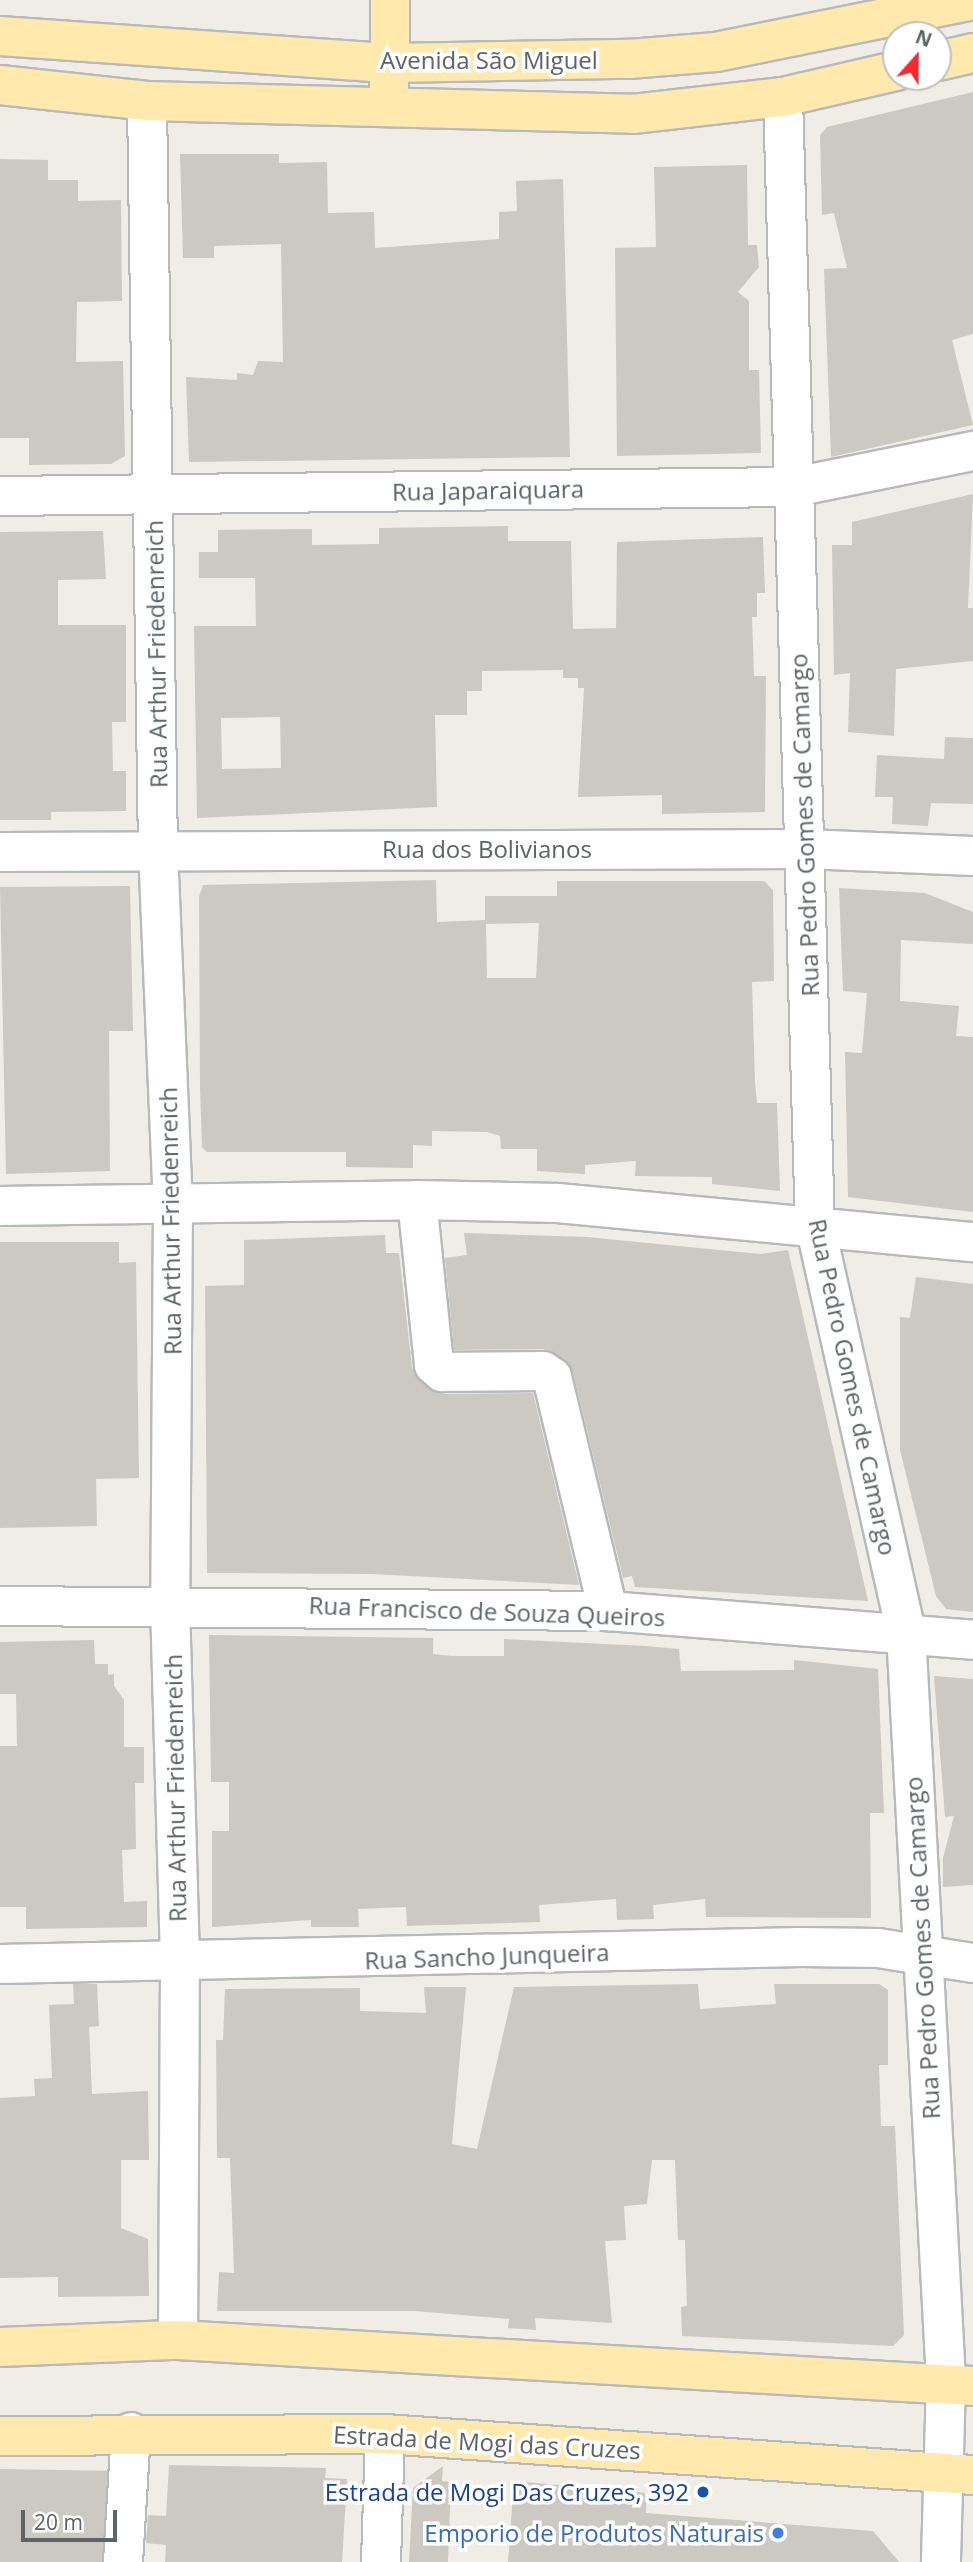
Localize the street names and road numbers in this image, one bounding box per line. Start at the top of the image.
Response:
street label: Avenida São Miguel [380,46,598,74]
street label: Rua Japaraiquara [392,474,584,506]
street label: Rua Arthur Friedenreich [139,520,173,788]
street label: Rua Pedro Gomes de Camargo [784,653,824,997]
street label: Rua dos Bolivianos [382,835,592,863]
street label: Rua Arthur Friedenreich [153,1087,187,1355]
street label: Rua Pedro Gomes de Camargo [803,1216,903,1558]
street label: Rua Francisco de Souza Queiros [308,1590,666,1632]
street label: Rua Arthur Friedenreich [158,1654,192,1922]
street label: Rua Pedro Gomes de Camargo [899,1776,945,2120]
street label: Rua Sancho Junqueira [364,1937,610,1975]
street label: Estrada de Mogi das Cruzes [332,2420,642,2464]

